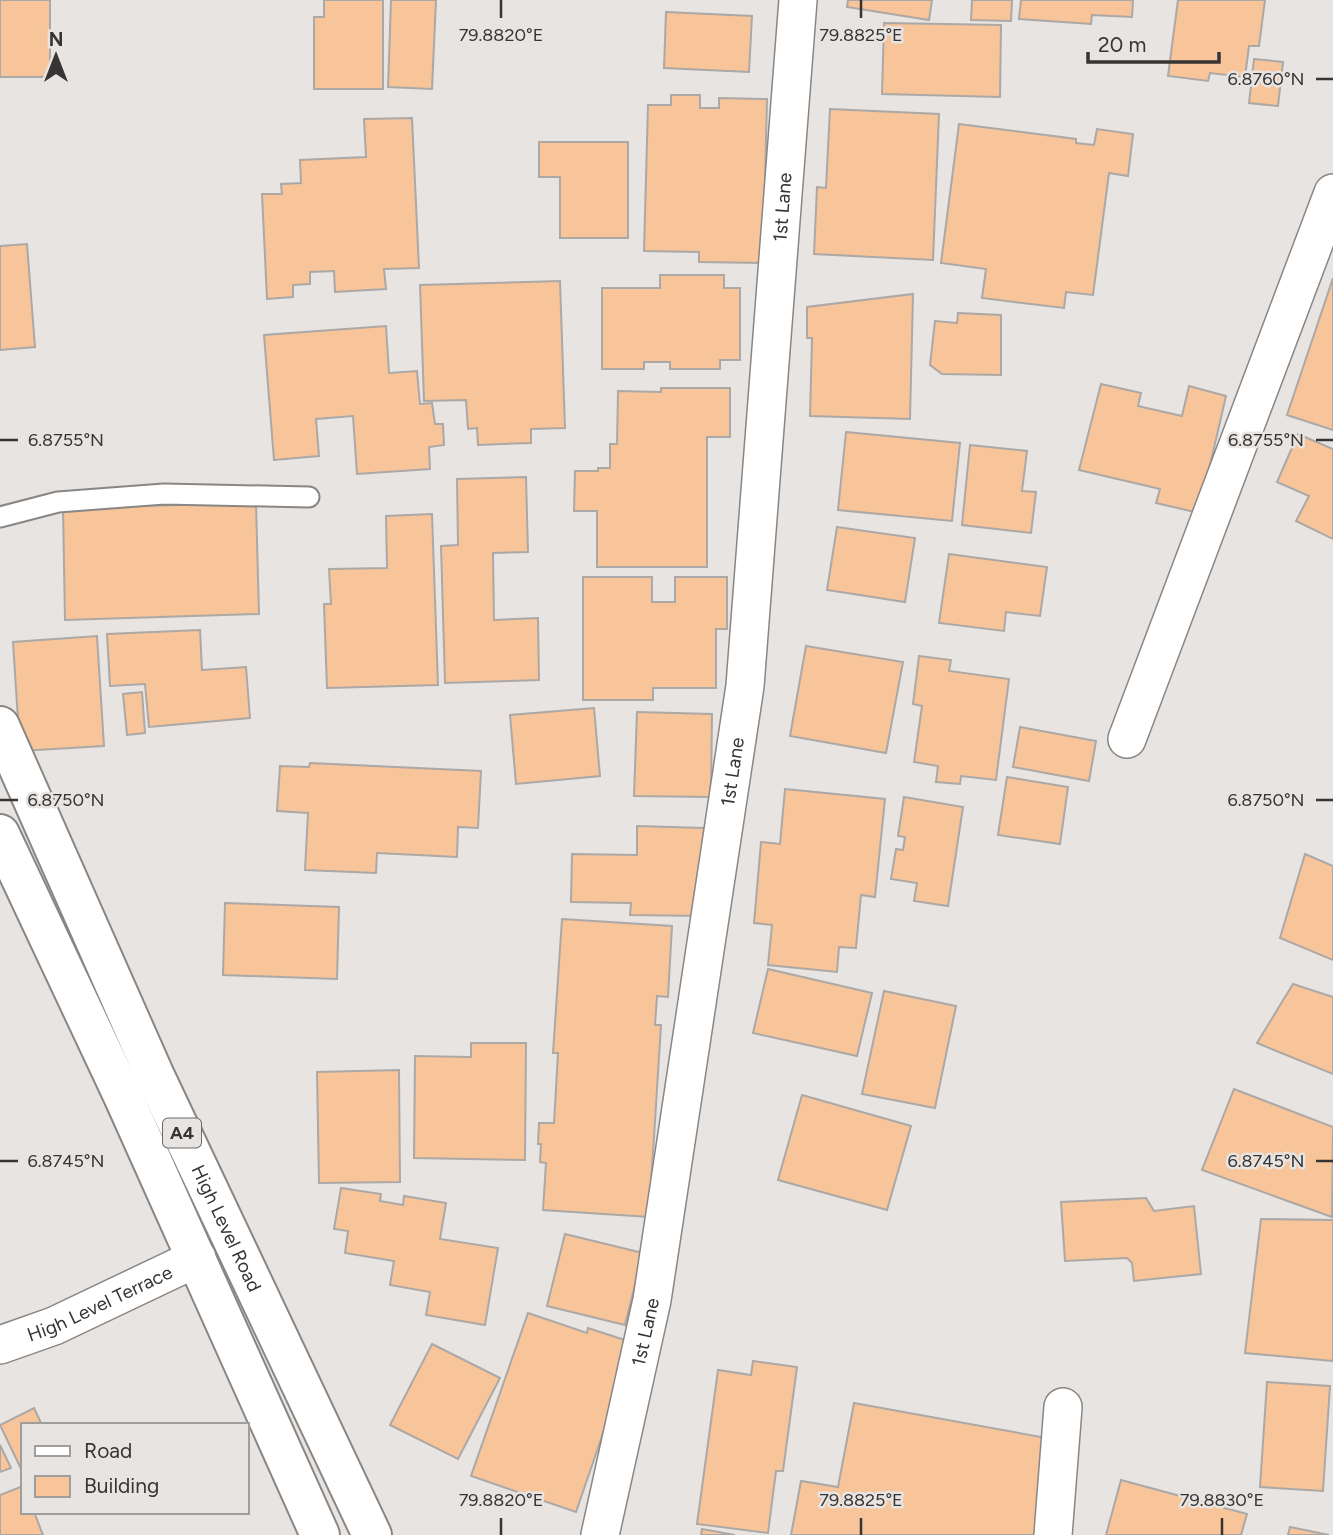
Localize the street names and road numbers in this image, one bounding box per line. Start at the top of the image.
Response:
street label: 1st Lane [768,172,796,242]
street label: 1st Lane [715,736,749,808]
road number: A4 [163,1118,201,1148]
street label: High Level Road [187,1161,267,1295]
street label: High Level Terrace [24,1260,176,1346]
street label: 1st Lane [626,1296,664,1368]

